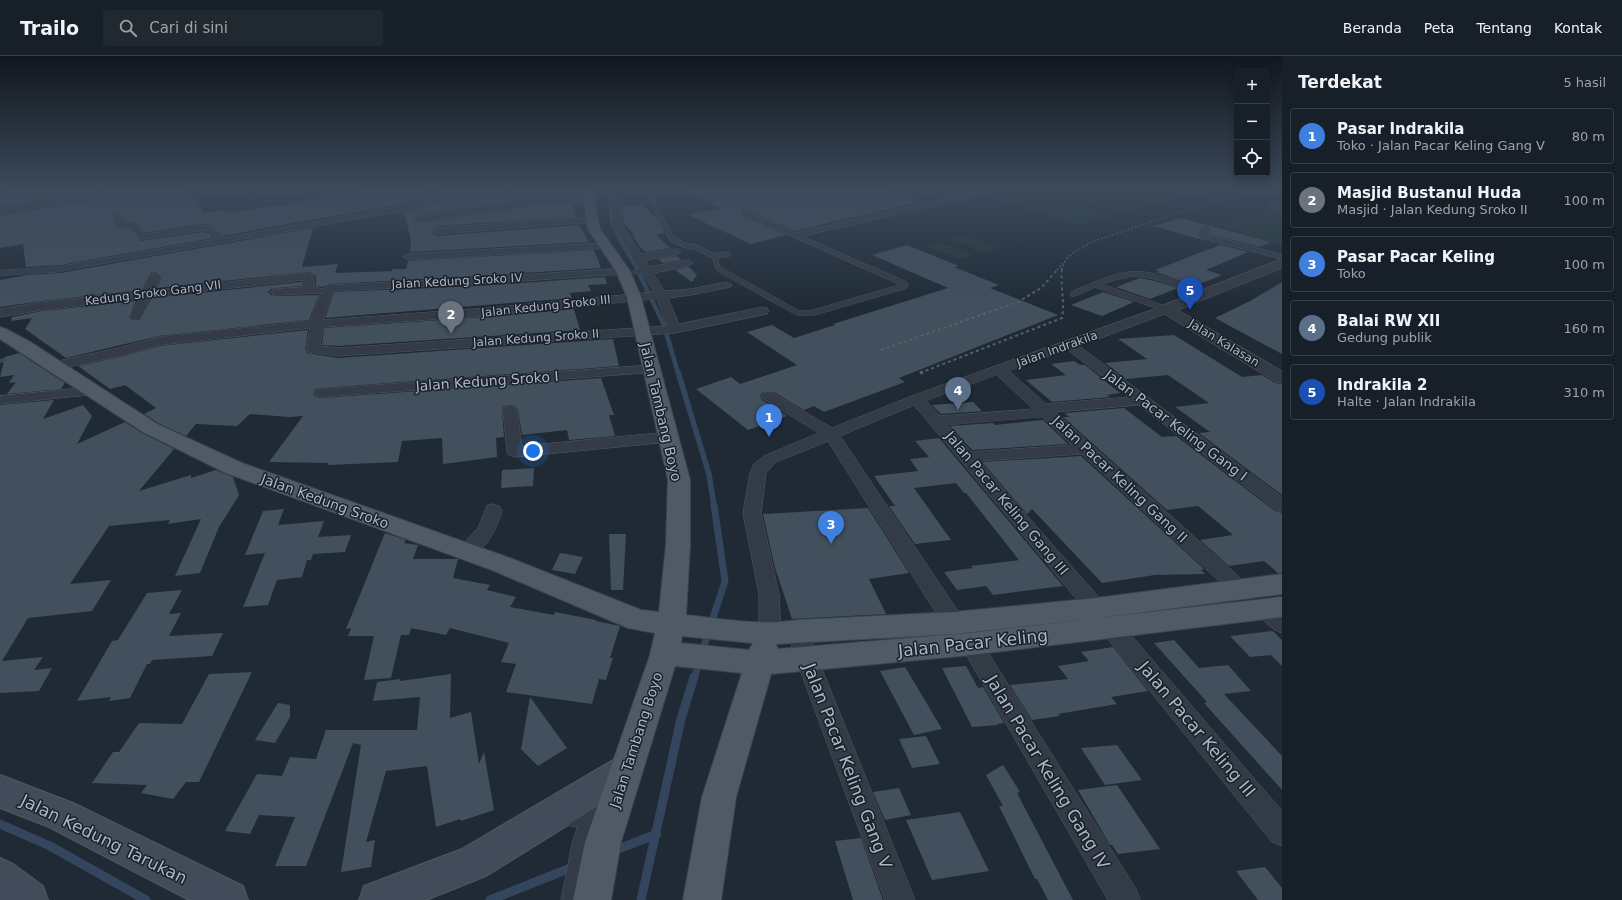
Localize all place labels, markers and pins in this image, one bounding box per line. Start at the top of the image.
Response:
pin: 5 [1177,277,1203,310]
pin: 2 [438,301,464,334]
pin: 4 [945,377,971,410]
pin: 1 [756,404,782,437]
pin: 3 [818,511,844,544]

